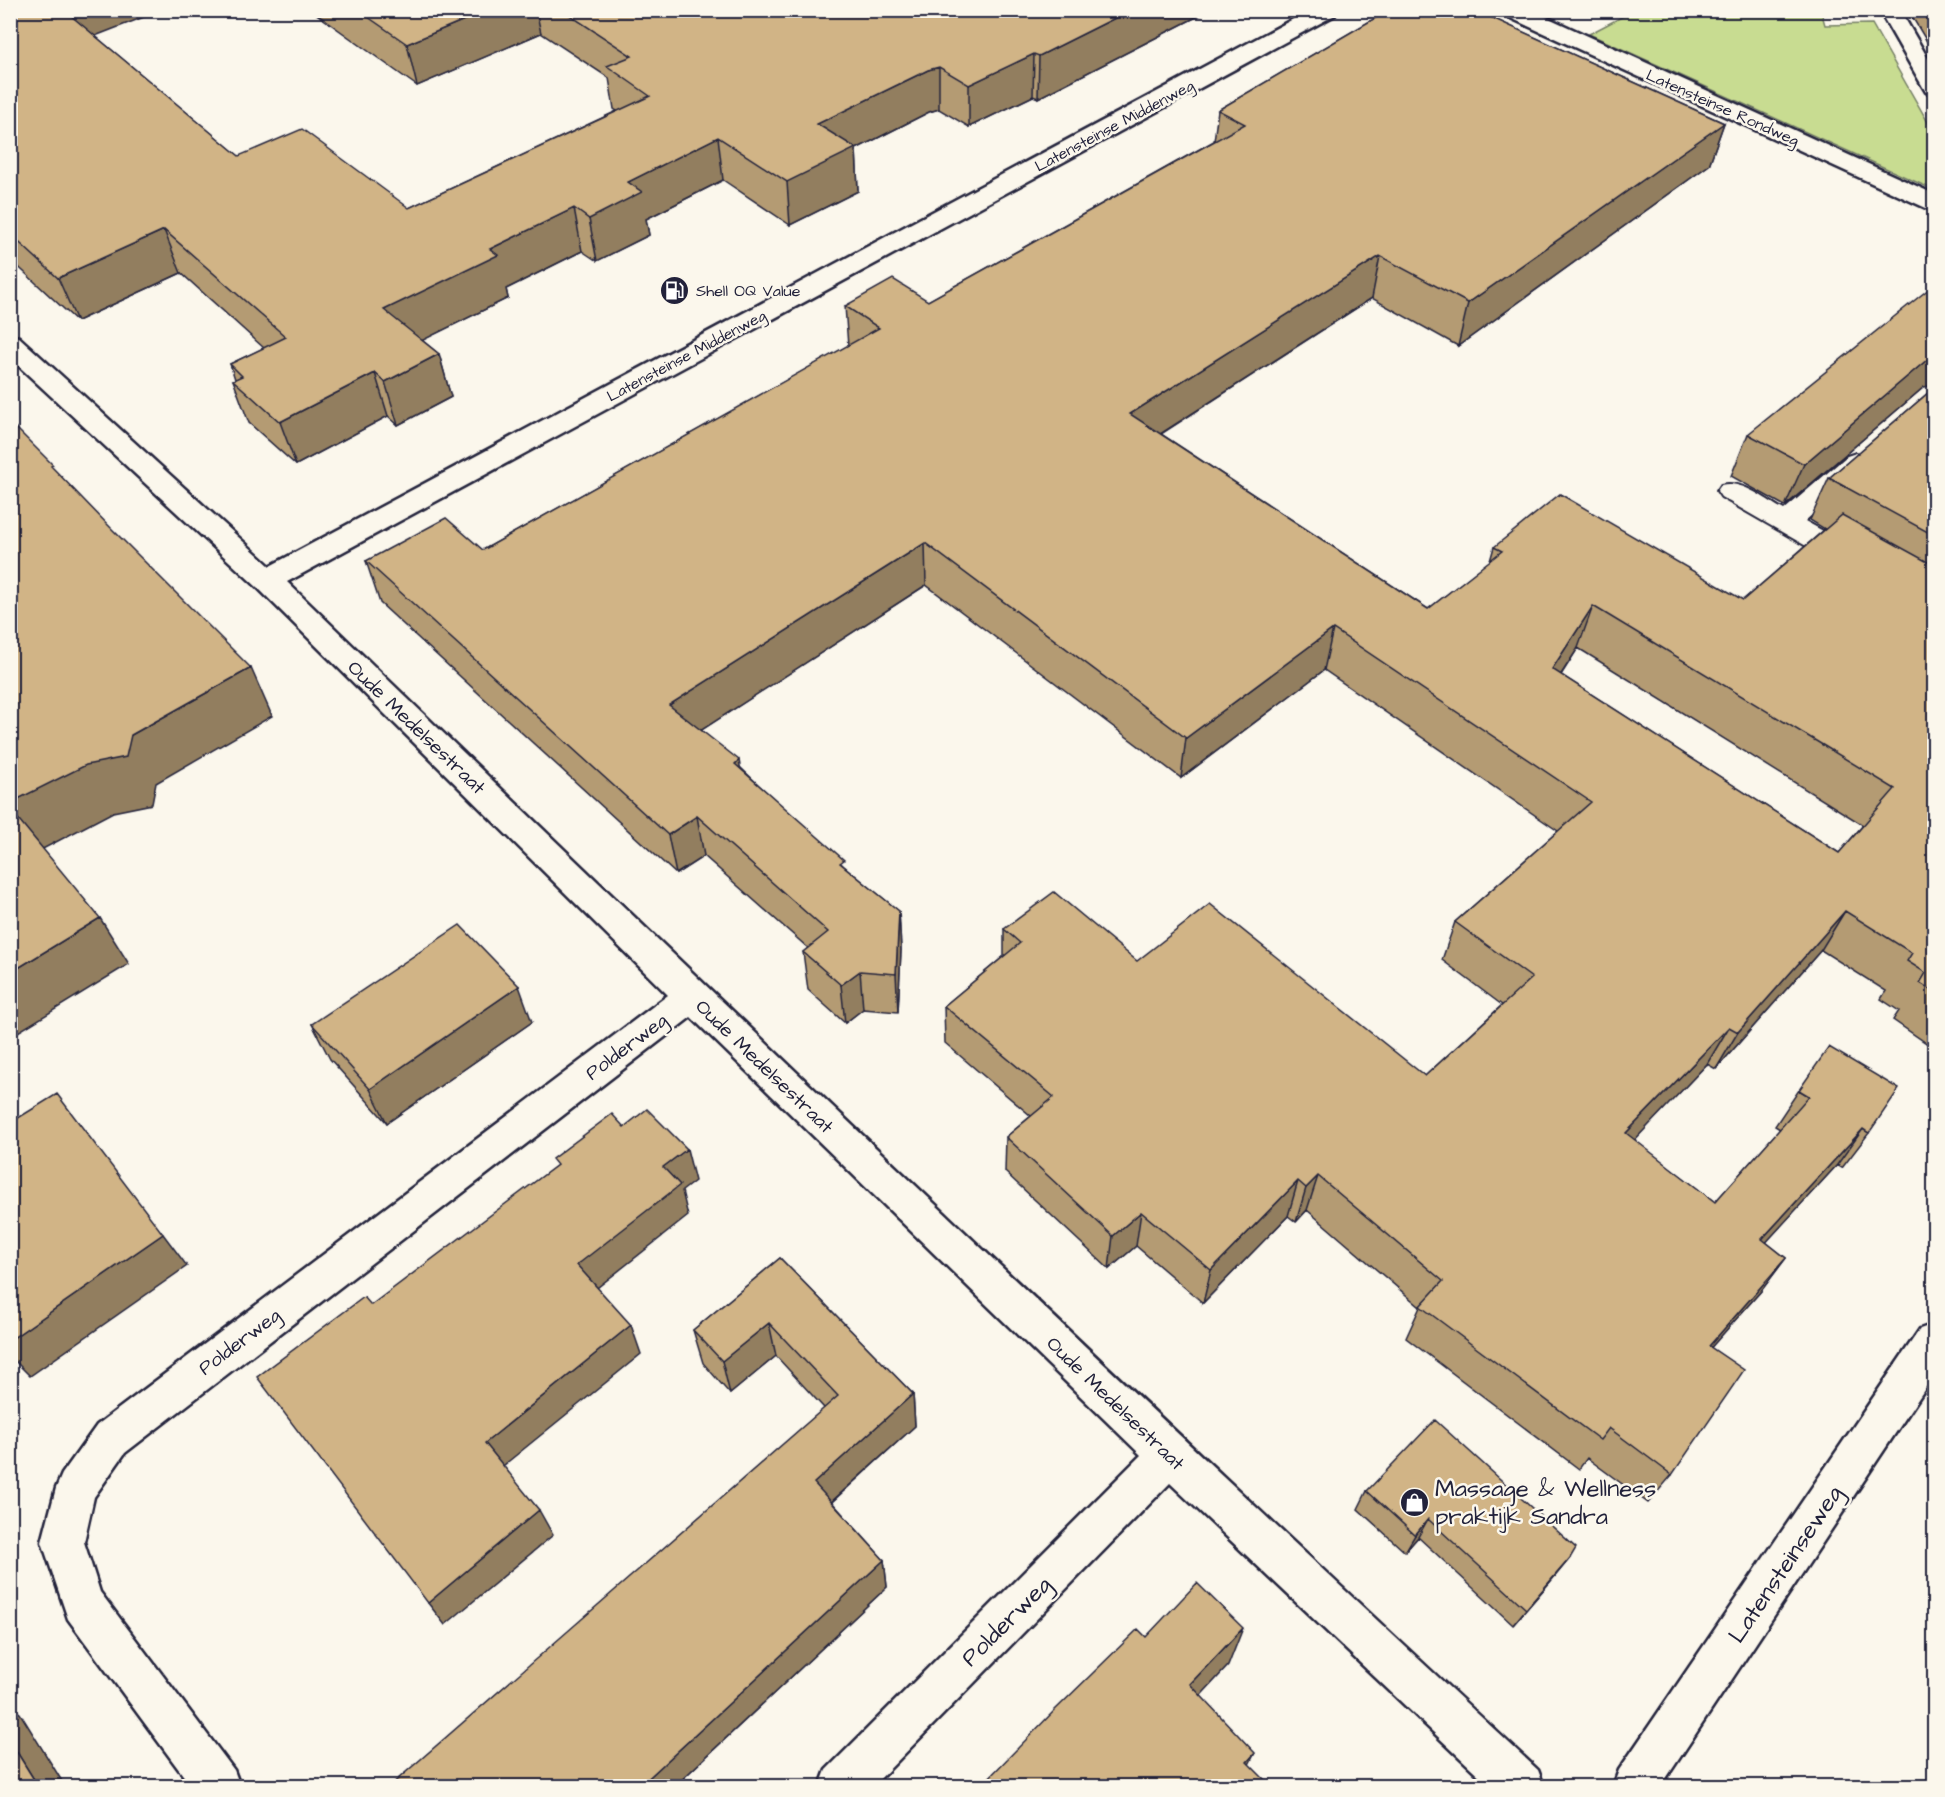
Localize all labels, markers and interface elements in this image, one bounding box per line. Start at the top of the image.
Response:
street label: Latensteinse Rondweg [1642,64,1803,153]
street label: Latensteinse Middenweg [1031,74,1198,178]
fuel station icon: Shell OQ Value [659,274,691,306]
place label: Shell OQ Value [696,280,801,302]
street label: Latensteinse Middenweg [603,304,770,408]
street label: Oude Medelsestraat [341,654,492,801]
street label: Oude Medelsestraat [689,993,840,1140]
street label: Polderweg [580,1007,674,1088]
street label: Polderweg [193,1302,287,1383]
street label: Oude Medelsestraat [1040,1330,1191,1477]
place label: Massage & Wellness praktijk Sandra [1435,1472,1656,1534]
street label: Latensteinseweg [1720,1479,1852,1651]
shop icon: Massage & Wellness praktijk Sandra [1398,1486,1430,1518]
street label: Polderweg [954,1569,1060,1675]

